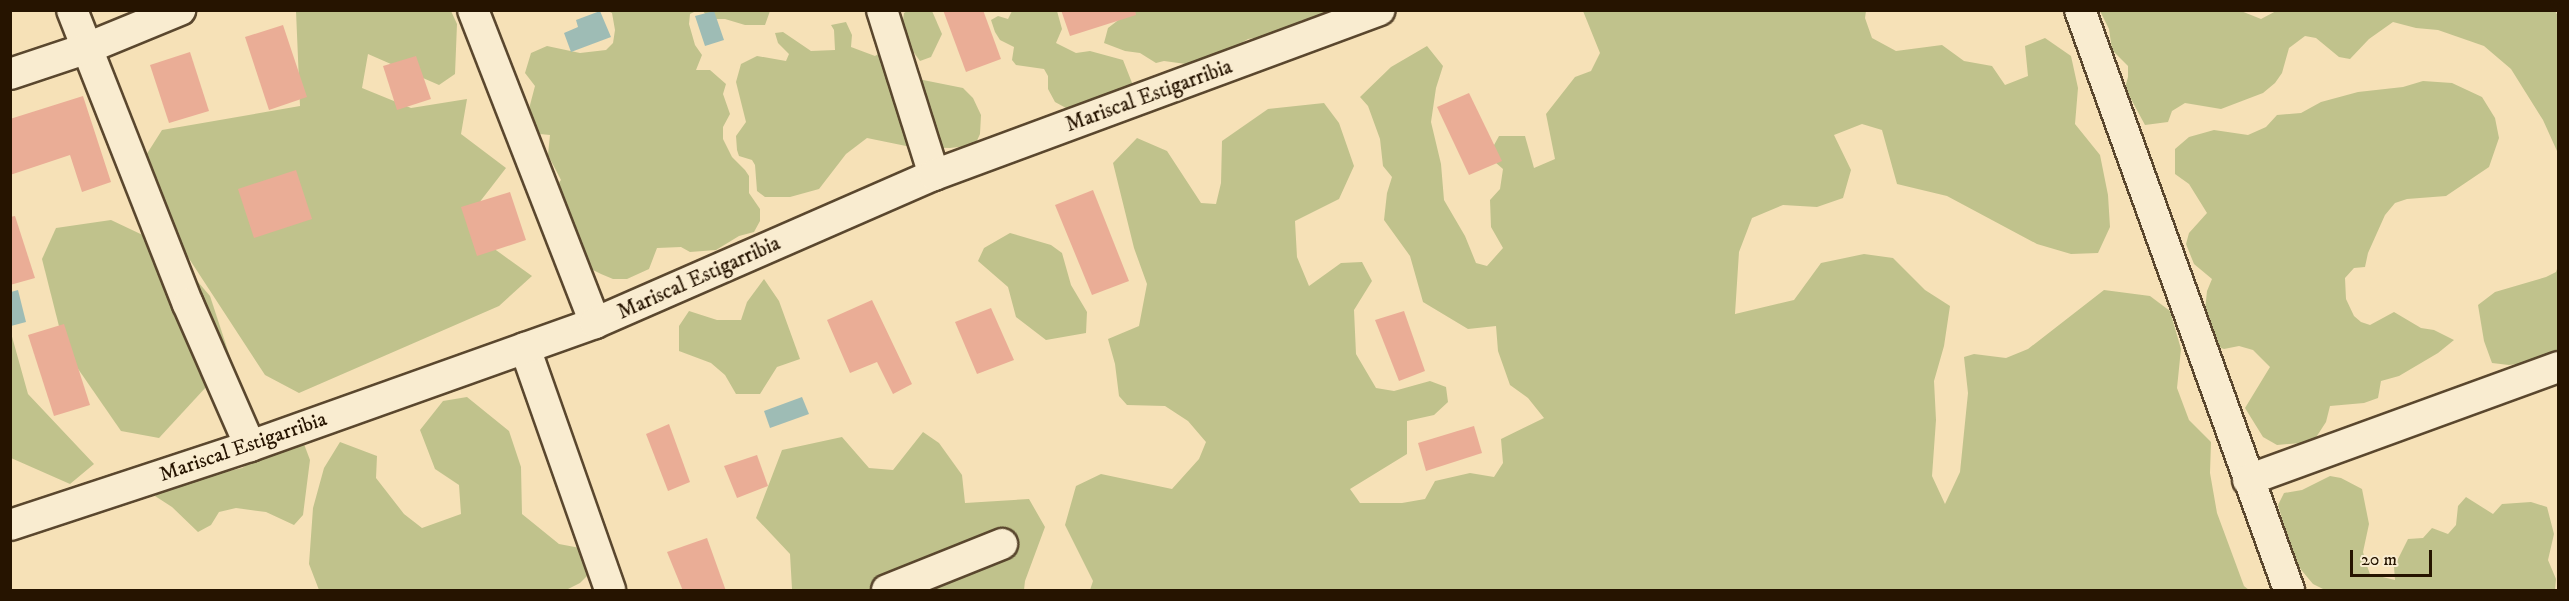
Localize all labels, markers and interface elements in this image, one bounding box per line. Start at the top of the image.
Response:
street label: Mariscal Estigarribia [1062,54,1236,138]
street label: Mariscal Estigarribia [614,231,784,325]
street label: Mariscal Estigarribia [156,407,330,487]
scale bar [2353,538,2436,576]
text: 20 m [2361,549,2397,571]

